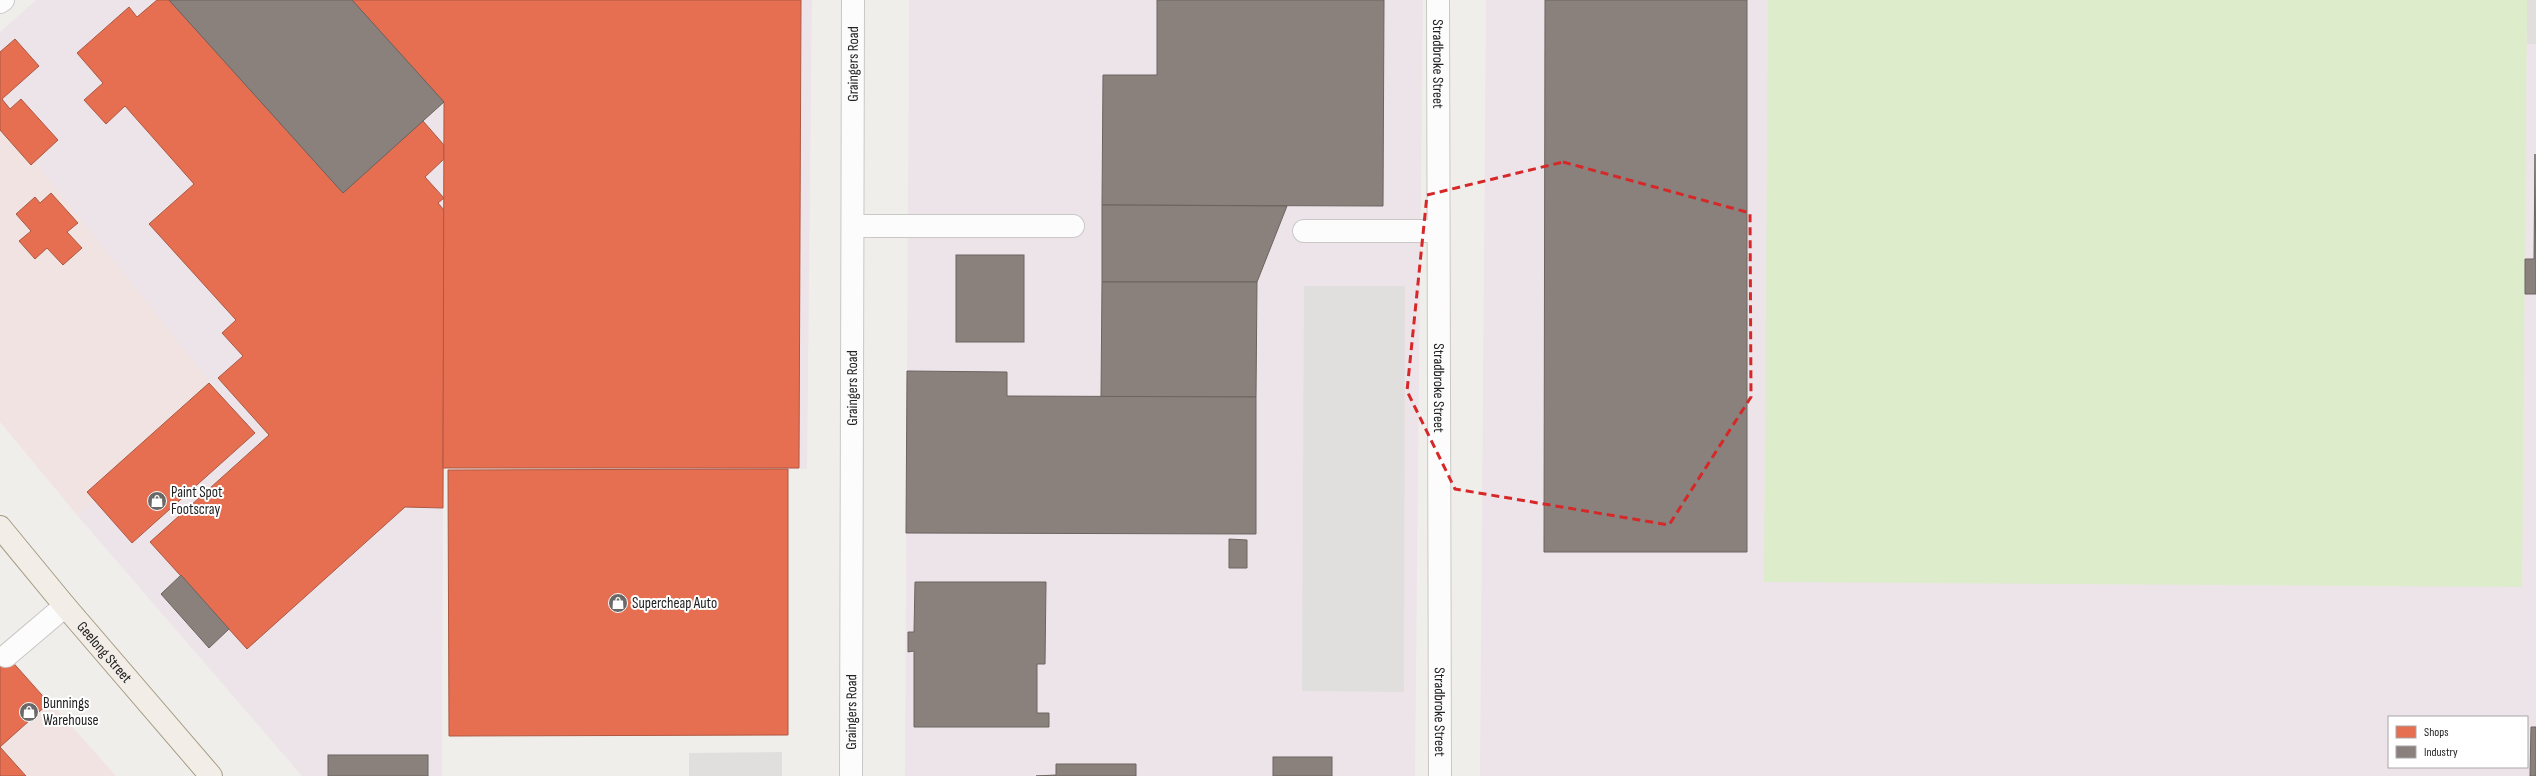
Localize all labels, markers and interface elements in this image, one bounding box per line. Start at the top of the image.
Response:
street label: Stradbroke Street [1428,19,1447,109]
street label: Graingers Road [844,26,863,102]
street label: Stradbroke Street [1429,343,1448,433]
street label: Graingers Road [843,350,862,426]
place label: Paint Spot Footscray [171,483,223,519]
shop icon: Paint Spot Footscray [146,490,168,512]
shop icon: Supercheap Auto [607,592,629,614]
place label: Supercheap Auto [632,594,717,613]
street label: Geelong Street [72,618,136,687]
street label: Stradbroke Street [1430,667,1449,757]
street label: Graingers Road [842,674,861,750]
place label: Bunnings Warehouse [43,694,99,730]
shop icon: Bunnings Warehouse [18,701,40,723]
legend [2388,716,2528,768]
text: Shops [2424,725,2449,740]
text: Industry [2424,745,2458,760]

